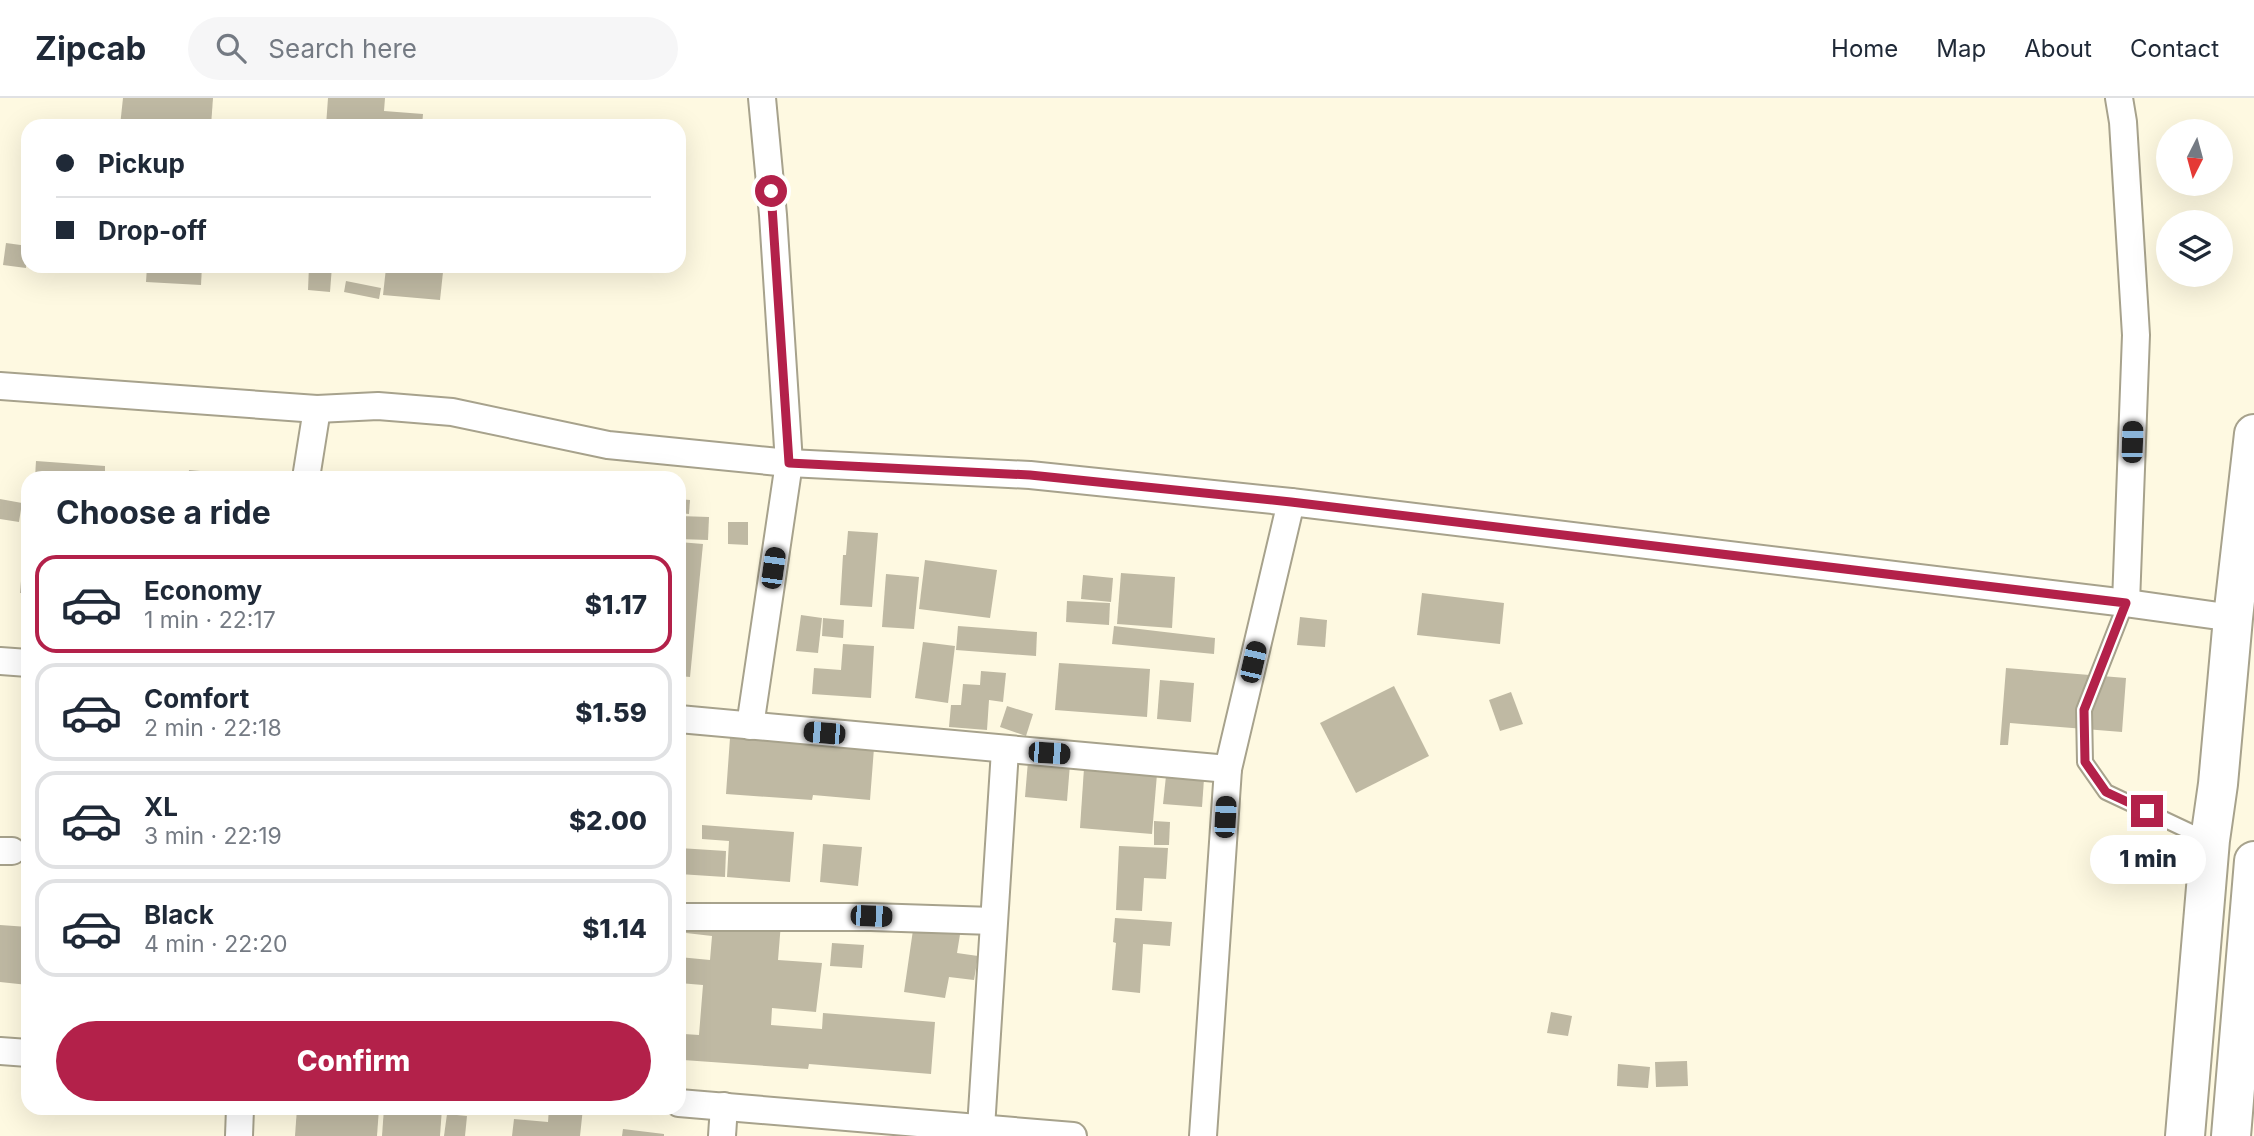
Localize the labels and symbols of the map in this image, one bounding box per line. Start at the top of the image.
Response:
north arrow [2156,119,2233,196]
route start [755,175,787,207]
car [2121,421,2144,463]
car [760,546,787,590]
car [1239,639,1268,685]
car [803,721,846,745]
car [1028,741,1071,765]
car [1214,795,1237,839]
route end [2131,795,2163,827]
callout: 1 min [2089,836,2205,884]
car [850,905,893,927]

